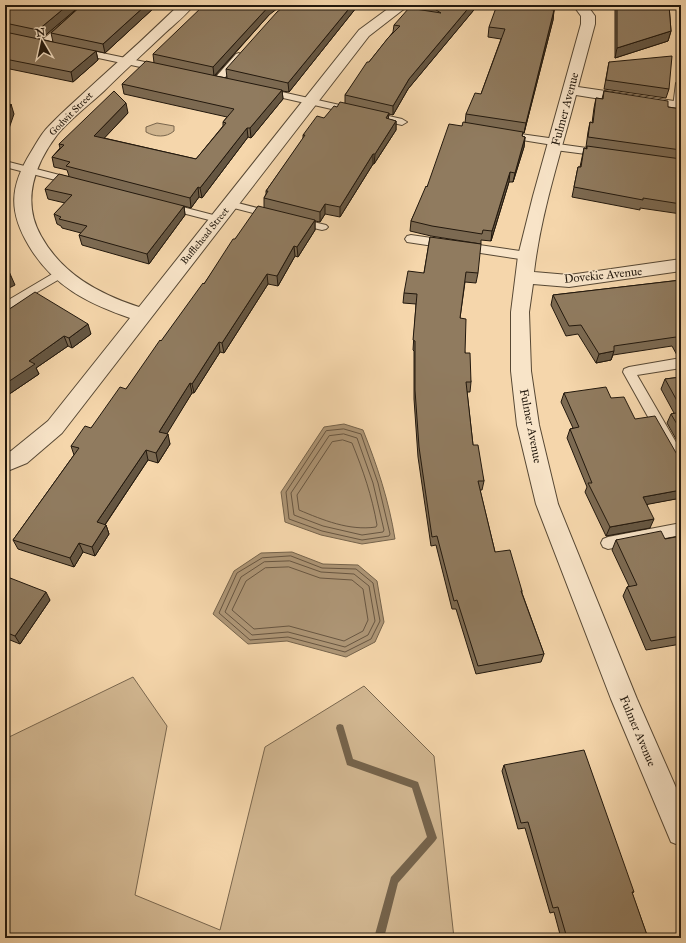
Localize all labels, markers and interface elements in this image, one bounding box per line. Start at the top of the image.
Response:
north arrow [22,22,62,62]
text: N [35,25,47,40]
street label: Fulmer Avenue [548,71,582,147]
street label: Godwit Street [47,89,96,138]
street label: Bufflehead Street [178,205,232,267]
street label: Dovekie Avenue [563,264,643,286]
street label: Fulmer Avenue [517,388,545,464]
street label: Fulmer Avenue [617,694,659,768]

